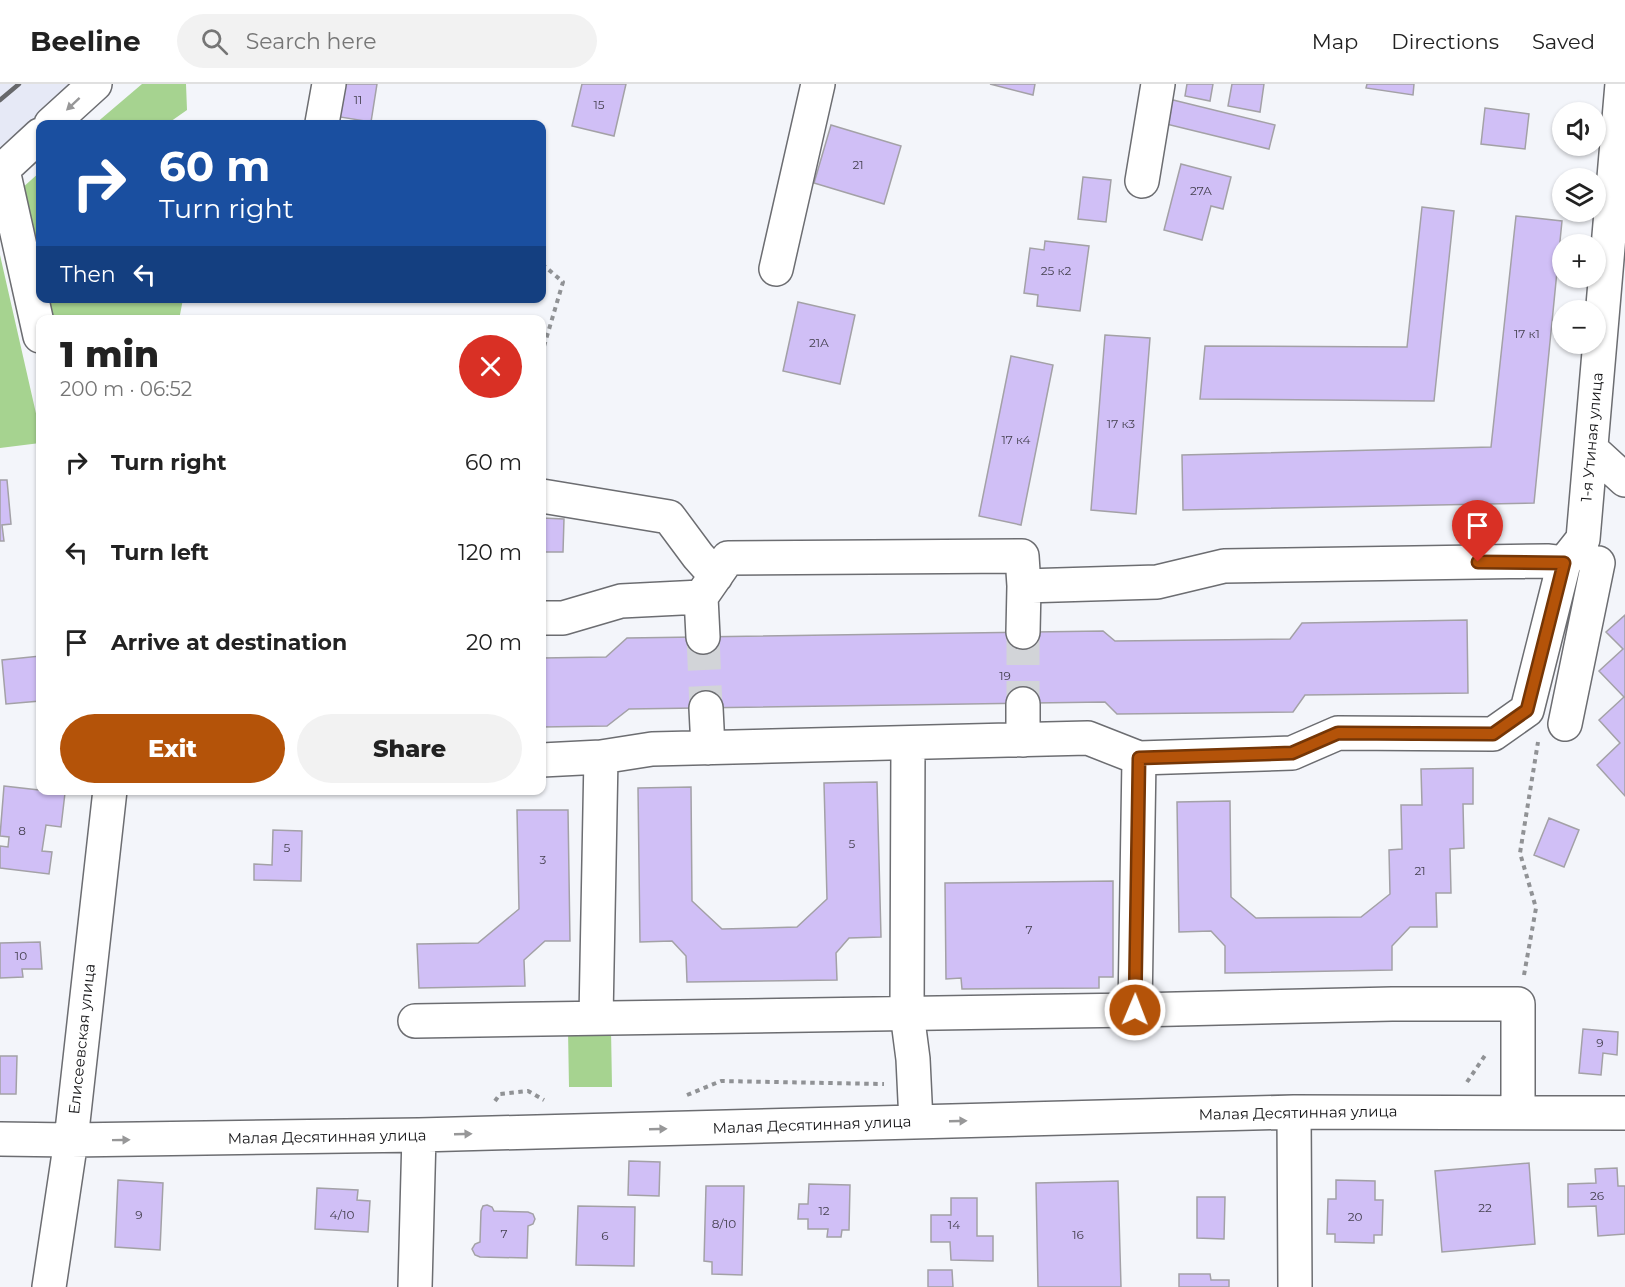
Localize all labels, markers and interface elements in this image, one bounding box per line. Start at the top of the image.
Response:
search box [177,14,597,68]
text: Beeline [30,24,141,58]
icon: search [198,25,231,58]
text: Search here [246,28,377,55]
text: Map [1312,29,1358,54]
text: Directions [1391,29,1499,54]
text: Saved [1532,29,1595,54]
house number: 11 [354,92,362,107]
one-way arrow [66,97,81,110]
house number: 15 [593,97,605,112]
map controls [1552,102,1606,354]
button: sound [1552,102,1606,156]
text: 60 m [159,140,270,192]
icon: right [60,144,138,222]
house number: 21 [852,157,864,172]
button: layers [1552,168,1606,222]
house number: 27А [1190,183,1212,198]
text: Turn right [159,192,294,225]
button: + [1552,234,1606,288]
icon: left [128,258,161,291]
text: Then [60,261,116,288]
house number: 25 к2 [1041,263,1071,278]
button: − [1552,300,1606,354]
house number: 17 к1 [1514,326,1540,341]
text: 1 min [60,332,159,376]
button: close [459,335,522,398]
house number: 21А [809,335,829,350]
street label: 1-я Утиная улица [1576,371,1607,502]
text: 200 m · 06:52 [60,377,192,401]
house number: 17 к3 [1107,416,1135,431]
house number: 17 к4 [1001,432,1031,447]
icon: right [60,446,93,479]
text: Turn right [111,449,226,476]
text: 60 m [465,449,522,476]
pin [1452,500,1503,562]
icon: arrive [1461,509,1494,542]
icon: left [60,536,93,569]
text: Turn left [111,539,209,566]
text: 120 m [458,539,522,566]
icon: arrive [60,626,93,659]
text: Arrive at destination [111,629,347,656]
text: 20 m [466,629,522,656]
house number: 19 [999,668,1011,683]
button: Exit [60,714,285,783]
button: Share [297,714,522,783]
house number: 8 [18,823,26,838]
house number: 5 [849,836,856,851]
house number: 5 [284,840,291,855]
house number: 3 [540,852,547,867]
house number: 21 [1414,863,1426,878]
house number: 7 [1025,922,1033,937]
house number: 10 [15,948,27,963]
street label: Елисеевская улица [64,963,99,1115]
position arrow [1103,978,1167,1042]
house number: 9 [1596,1035,1604,1050]
street label: Малая Десятинная улица [1198,1101,1398,1124]
street label: Малая Десятинная улица [712,1112,912,1137]
one-way arrow [949,1116,968,1126]
one-way arrow [649,1124,668,1134]
street label: Малая Десятинная улица [227,1125,427,1148]
one-way arrow [454,1130,473,1139]
one-way arrow [112,1135,131,1144]
house number: 26 [1590,1188,1604,1203]
house number: 22 [1478,1200,1492,1215]
house number: 12 [818,1203,830,1218]
house number: 9 [135,1207,143,1222]
house number: 4/10 [330,1207,355,1222]
house number: 20 [1348,1209,1362,1224]
house number: 8/10 [712,1216,736,1231]
house number: 14 [948,1217,960,1232]
house number: 7 [500,1226,508,1241]
house number: 16 [1072,1227,1084,1242]
house number: 6 [601,1228,609,1243]

